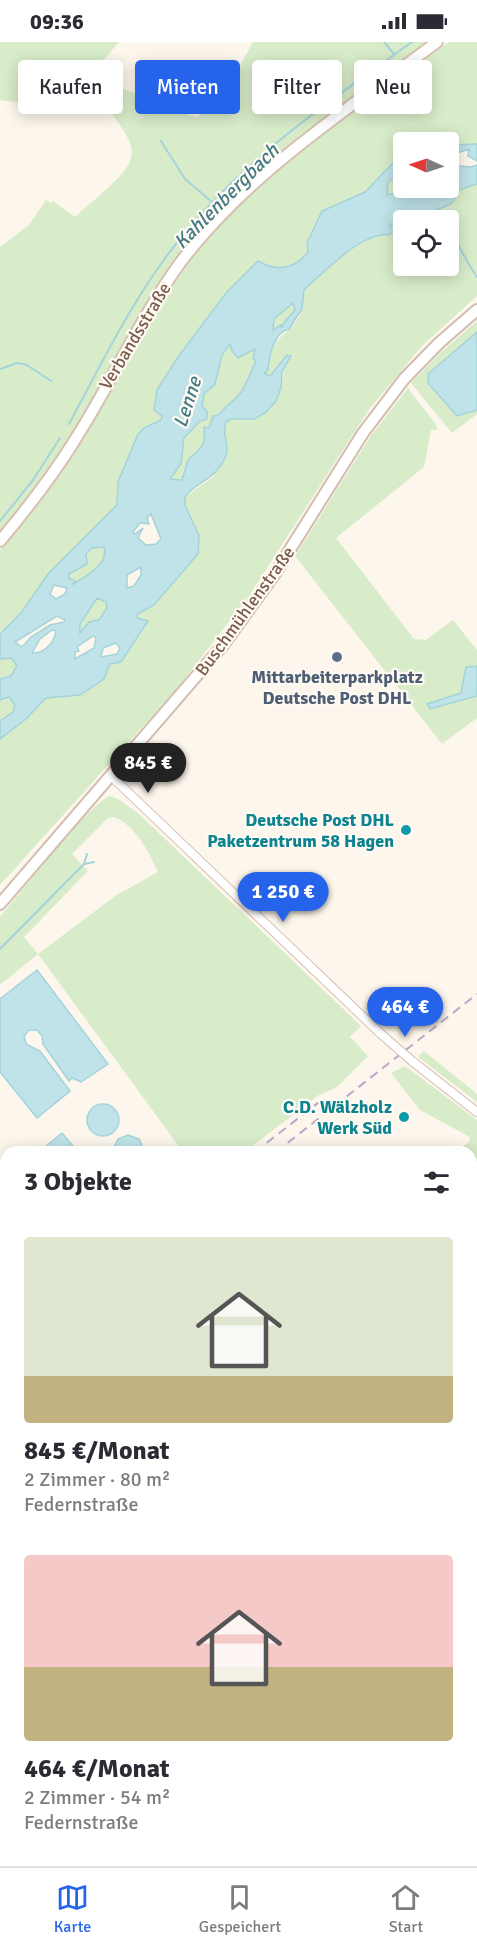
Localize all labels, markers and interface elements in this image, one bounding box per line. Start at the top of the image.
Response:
text: 09:36 [30,8,84,35]
chip: Kaufen [18,60,123,114]
chip: Mieten [135,60,240,114]
chip: Filter [252,60,342,114]
chip: Neu [354,60,432,114]
north arrow [393,132,459,198]
map controls [393,132,459,276]
water label: Kahlenbergbach [168,138,285,254]
button: locate [393,210,459,276]
street label: Verbandsstraße [94,278,176,394]
water label: Lenne [168,373,208,431]
street label: Buschmühlenstraße [191,542,299,680]
marker: Mittarbeiterparkplatz Deutsche Post DHL [330,650,344,664]
place label: Mittarbeiterparkplatz Deutsche Post DHL [251,666,423,709]
pin: 845 € [106,743,190,794]
text: 845 € [124,750,172,775]
place label: Deutsche Post DHL Paketzentrum 58 Hagen [207,809,395,852]
marker: Deutsche Post DHL Paketzentrum 58 Hagen [399,823,413,837]
pin: 1 250 € [228,872,338,923]
text: 1 250 € [252,879,314,904]
pin: 464 € [363,987,447,1038]
text: 464 € [381,994,429,1019]
place label: C.D. Wälzholz Werk Süd [283,1096,392,1139]
marker: C.D. Wälzholz Werk Süd [397,1110,411,1124]
text: 3 Objekte [24,1166,132,1198]
icon: filters [420,1166,453,1199]
icon: home [185,1276,293,1384]
text: 845 €/Monat [24,1435,170,1467]
text: 2 Zimmer · 80 m² [24,1467,170,1492]
text: Federnstraße [24,1492,138,1517]
icon: home [185,1594,293,1702]
text: 464 €/Monat [24,1753,170,1785]
text: 2 Zimmer · 54 m² [24,1785,170,1810]
text: Federnstraße [24,1810,138,1835]
tab: Karte [54,1881,91,1937]
tab: Gespeichert [199,1881,281,1937]
tab: Start [389,1881,423,1937]

